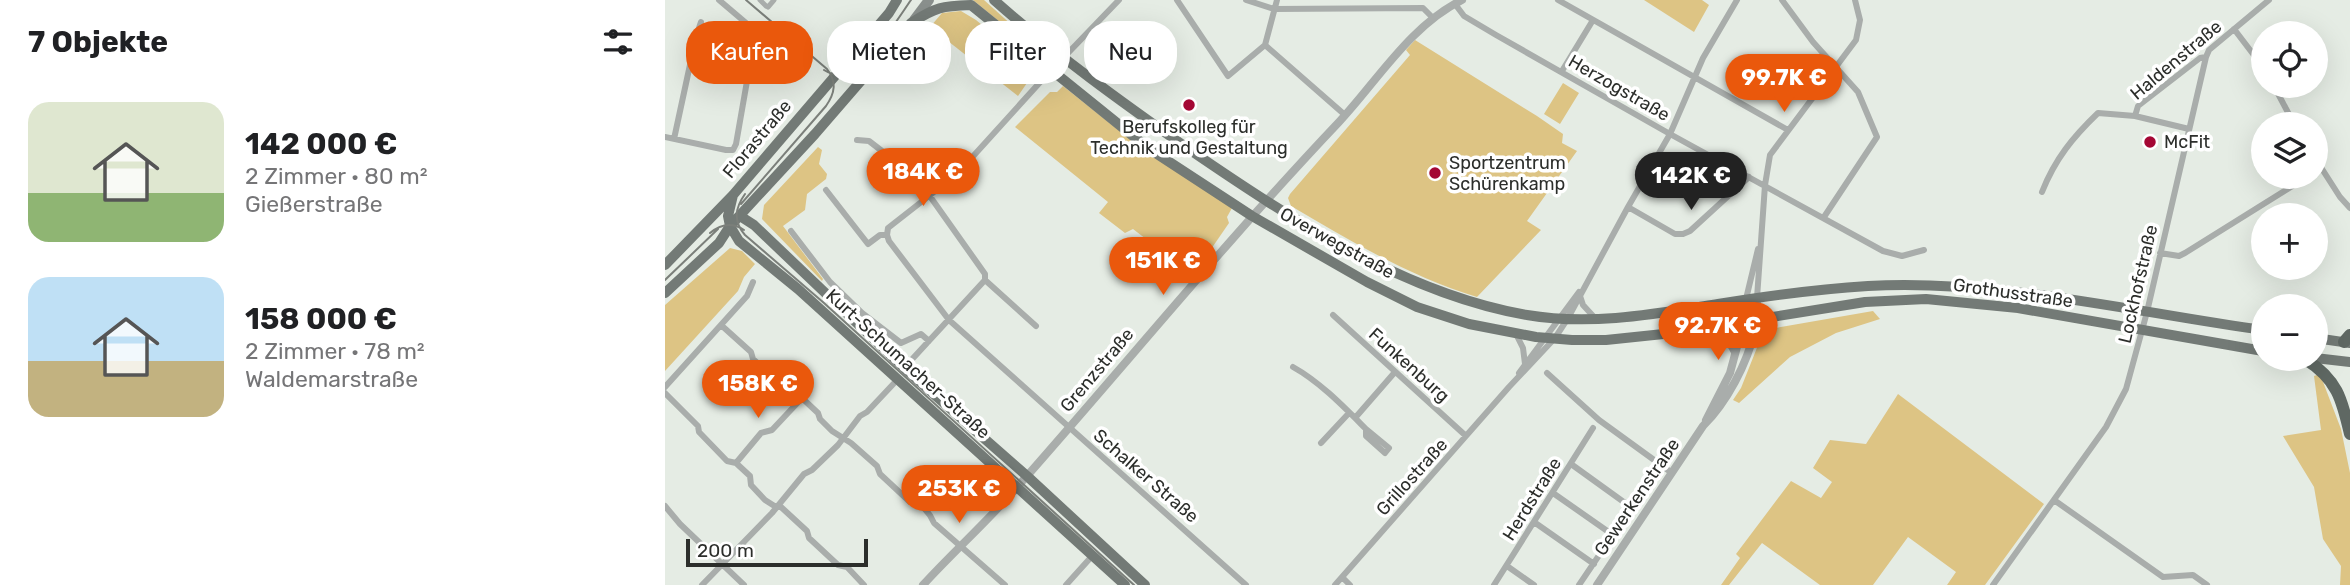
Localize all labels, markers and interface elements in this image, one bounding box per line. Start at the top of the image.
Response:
street label: Haldenstraße [2126,15,2226,105]
chip: Kaufen [686,21,813,84]
chip: Mieten [827,21,951,84]
chip: Filter [965,21,1070,84]
chip: Neu [1084,21,1177,84]
map controls [2251,21,2328,371]
button: locate [2251,21,2328,98]
icon: filters [599,23,637,61]
text: 7 Objekte [28,24,168,60]
street label: Herzogstraße [1564,50,1674,126]
pin: 99.7K € [1719,54,1849,114]
text: 99.7K € [1741,63,1827,91]
street label: Florastraße [718,95,796,183]
marker: Berufskolleg für Technik und Gestaltung [1181,97,1197,113]
button: layers [2251,112,2328,189]
place label: Berufskolleg für Technik und Gestaltung [1090,116,1288,159]
text: 142 000 € [245,126,397,162]
icon: home [84,130,168,214]
place label: McFit [2164,131,2210,153]
marker: McFit [2142,134,2158,150]
pin: 184K € [866,148,980,208]
place label: Sportzentrum Schürenkamp [1449,152,1566,195]
pin: 142K € [1634,152,1748,212]
text: 184K € [883,157,963,185]
text: 142K € [1651,161,1731,189]
text: 2 Zimmer · 80 m² [245,162,428,190]
marker: Sportzentrum Schürenkamp [1427,165,1443,181]
text: Gießerstraße [245,190,383,218]
street label: Overwegstraße [1276,203,1398,283]
button: + [2251,203,2328,280]
street label: Lockhofstraße [2114,223,2162,345]
pin: 151K € [1106,238,1220,297]
text: 151K € [1125,246,1201,274]
street label: Grothusstraße [1952,274,2074,312]
street label: Kurt-Schumacher-Straße [821,284,995,444]
button: − [2251,294,2328,371]
text: 158 000 € [245,301,397,337]
pin: 92.7K € [1653,302,1783,362]
icon: home [84,305,168,389]
text: 92.7K € [1675,311,1761,339]
street label: Funkenburg [1364,323,1454,407]
street label: Grenzstraße [1056,324,1138,416]
text: 2 Zimmer · 78 m² [245,337,425,365]
pin: 158K € [701,360,815,420]
text: Waldemarstraße [245,365,418,393]
text: 158K € [718,369,798,397]
street label: Schalker Straße [1089,424,1203,528]
street label: Grillostraße [1372,434,1452,520]
street label: Gewerkenstraße [1590,434,1684,560]
street label: Herdstraße [1498,453,1566,545]
pin: 253K € [902,466,1016,525]
text: 253K € [917,474,1001,502]
scale bar [686,536,868,568]
text: 200 m [697,539,754,562]

